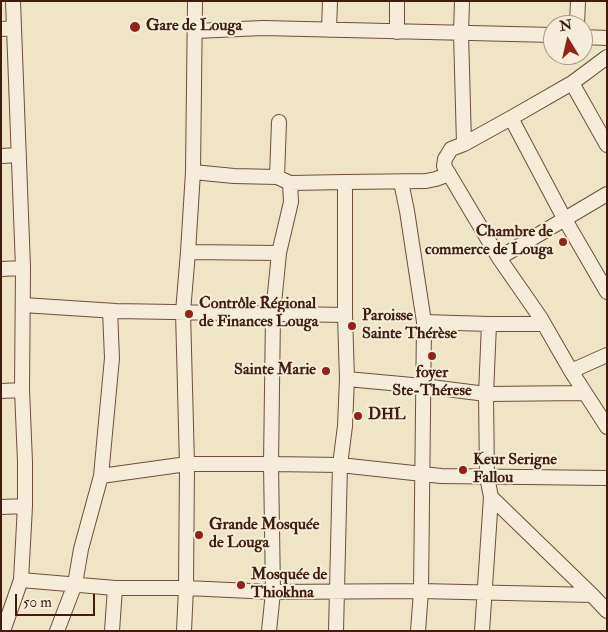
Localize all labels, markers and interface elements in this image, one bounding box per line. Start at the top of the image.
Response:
north arrow [543,15,593,65]
text: N [558,16,573,35]
place label: Gare de Louga [146,17,242,37]
marker: Gare de Louga [128,20,142,34]
place label: Chambre de commerce de Louga [425,223,553,261]
marker: Chambre de commerce de Louga [557,236,569,248]
place label: Contrôle Régional de Finances Louga [199,295,318,333]
place label: Paroisse Sainte Thérèse [362,307,457,345]
marker: Contrôle Régional de Finances Louga [183,308,195,320]
marker: Paroisse Sainte Thérèse [346,320,358,332]
marker: foyer Ste-Thérese [426,350,438,362]
place label: Sainte Marie [234,361,316,381]
place label: foyer Ste-Thérese [392,364,472,402]
marker: Sainte Marie [320,365,332,377]
place label: DHL [368,406,406,426]
marker: DHL [352,410,364,422]
place label: Keur Serigne Fallou [473,451,557,489]
marker: Keur Serigne Fallou [457,464,469,476]
place label: Grande Mosquée de Louga [209,516,319,554]
marker: Grande Mosquée de Louga [193,529,205,541]
place label: Mosquée de Thiokhna [251,566,327,604]
marker: Mosquée de Thiokhna [235,579,247,591]
scale bar [18,584,98,616]
text: 50 m [23,593,52,612]

